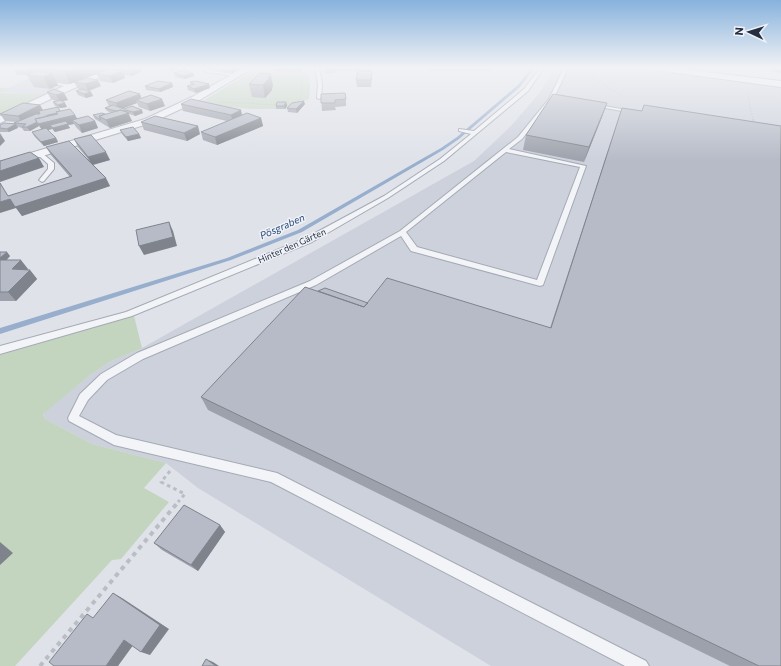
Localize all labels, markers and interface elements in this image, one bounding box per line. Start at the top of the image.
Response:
north arrow [729,12,769,52]
text: N [732,27,745,36]
water label: Pösgraben [258,211,307,241]
street label: Hinter den Gärten [256,226,327,265]

